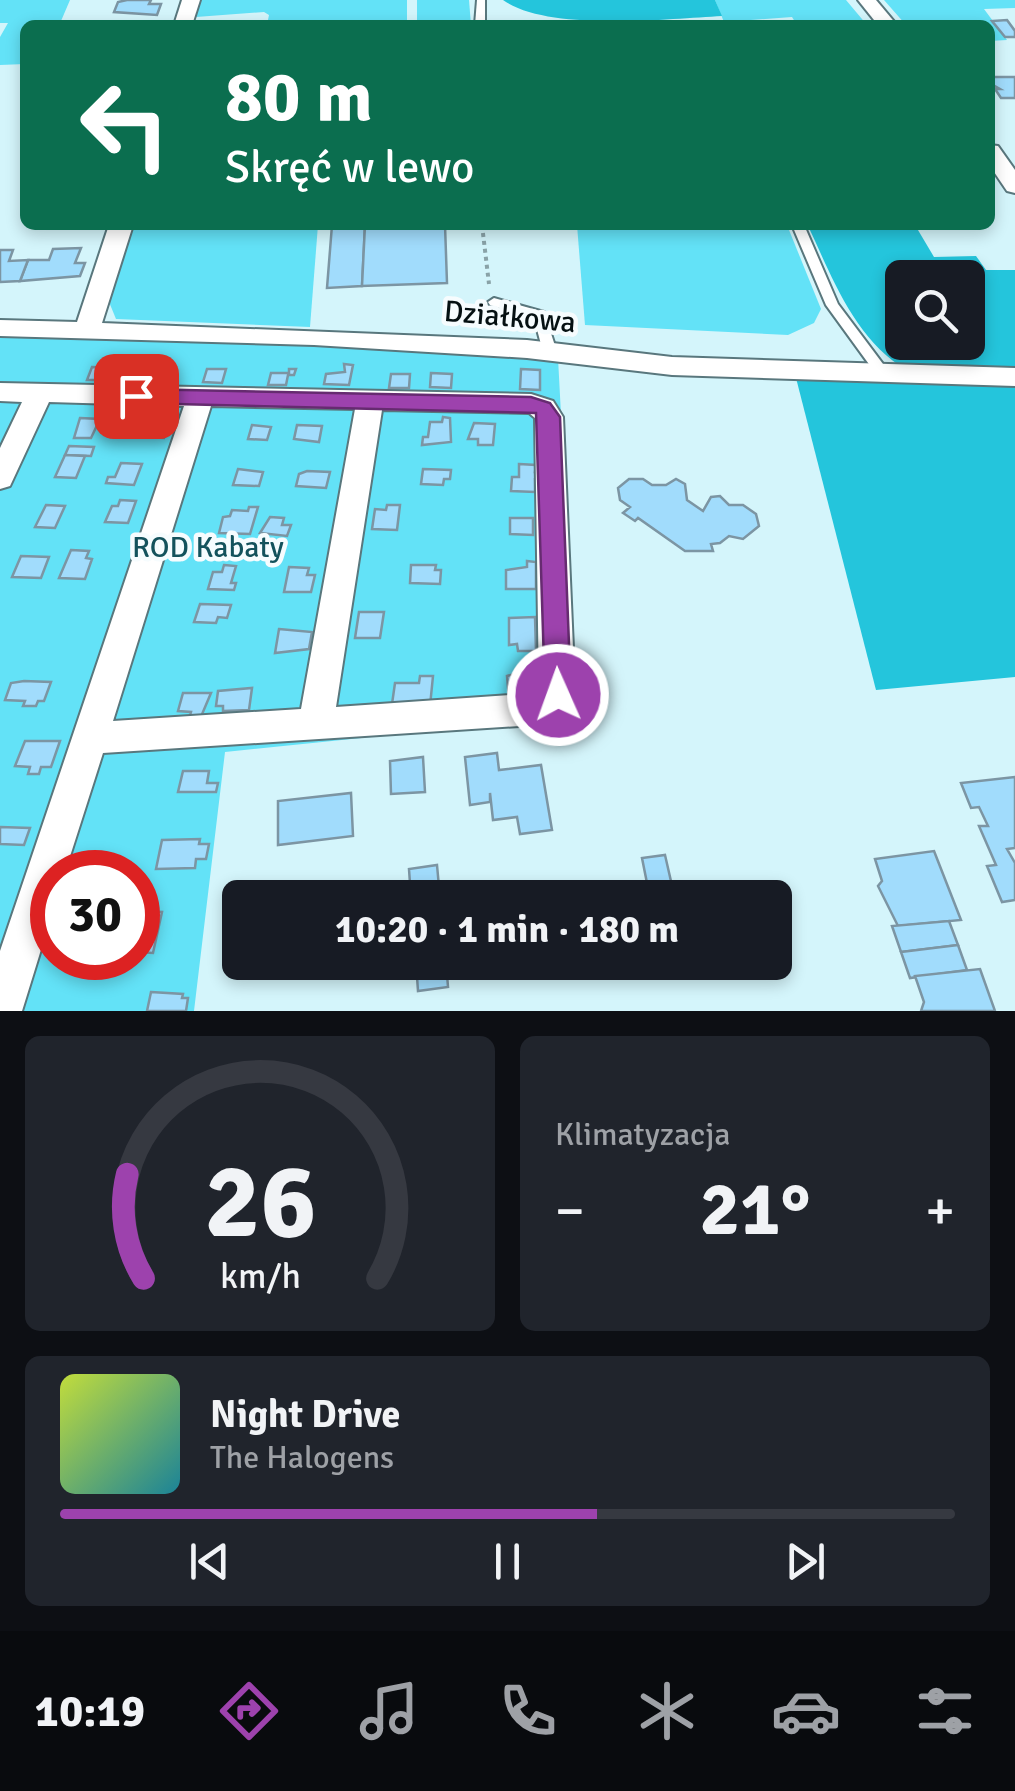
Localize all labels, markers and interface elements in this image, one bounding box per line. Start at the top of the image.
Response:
text: 80 m [225,54,373,140]
icon: left [60,60,190,190]
text: Skręć w lewo [225,140,474,195]
map controls [885,260,985,360]
button: search [885,260,985,360]
street label: Działkowa [443,293,577,341]
pin [94,354,179,439]
icon: arrive [109,369,164,424]
park label: ROD Kabaty [132,529,284,566]
position arrow [506,643,610,747]
speed limit sign: 30 [30,850,160,980]
text: 10:20 · 1 min · 180 m [335,906,679,953]
text: Klimatyzacja [555,1115,731,1154]
text: 26 [204,1138,316,1266]
text: 21° [700,1163,811,1256]
text: − [555,1177,585,1245]
text: + [925,1177,955,1245]
text: km/h [220,1254,300,1298]
text: Night Drive [210,1391,400,1438]
text: The Halogens [210,1438,394,1477]
icon: previous [182,1534,237,1589]
icon: pause [480,1534,535,1589]
icon: next [778,1534,833,1589]
icon: directions [214,1676,284,1746]
icon: music [354,1676,424,1746]
icon: phone [493,1676,563,1746]
icon: climate [632,1676,702,1746]
icon: car [771,1676,841,1746]
icon: filters [910,1676,980,1746]
text: 10:19 [35,1684,145,1739]

